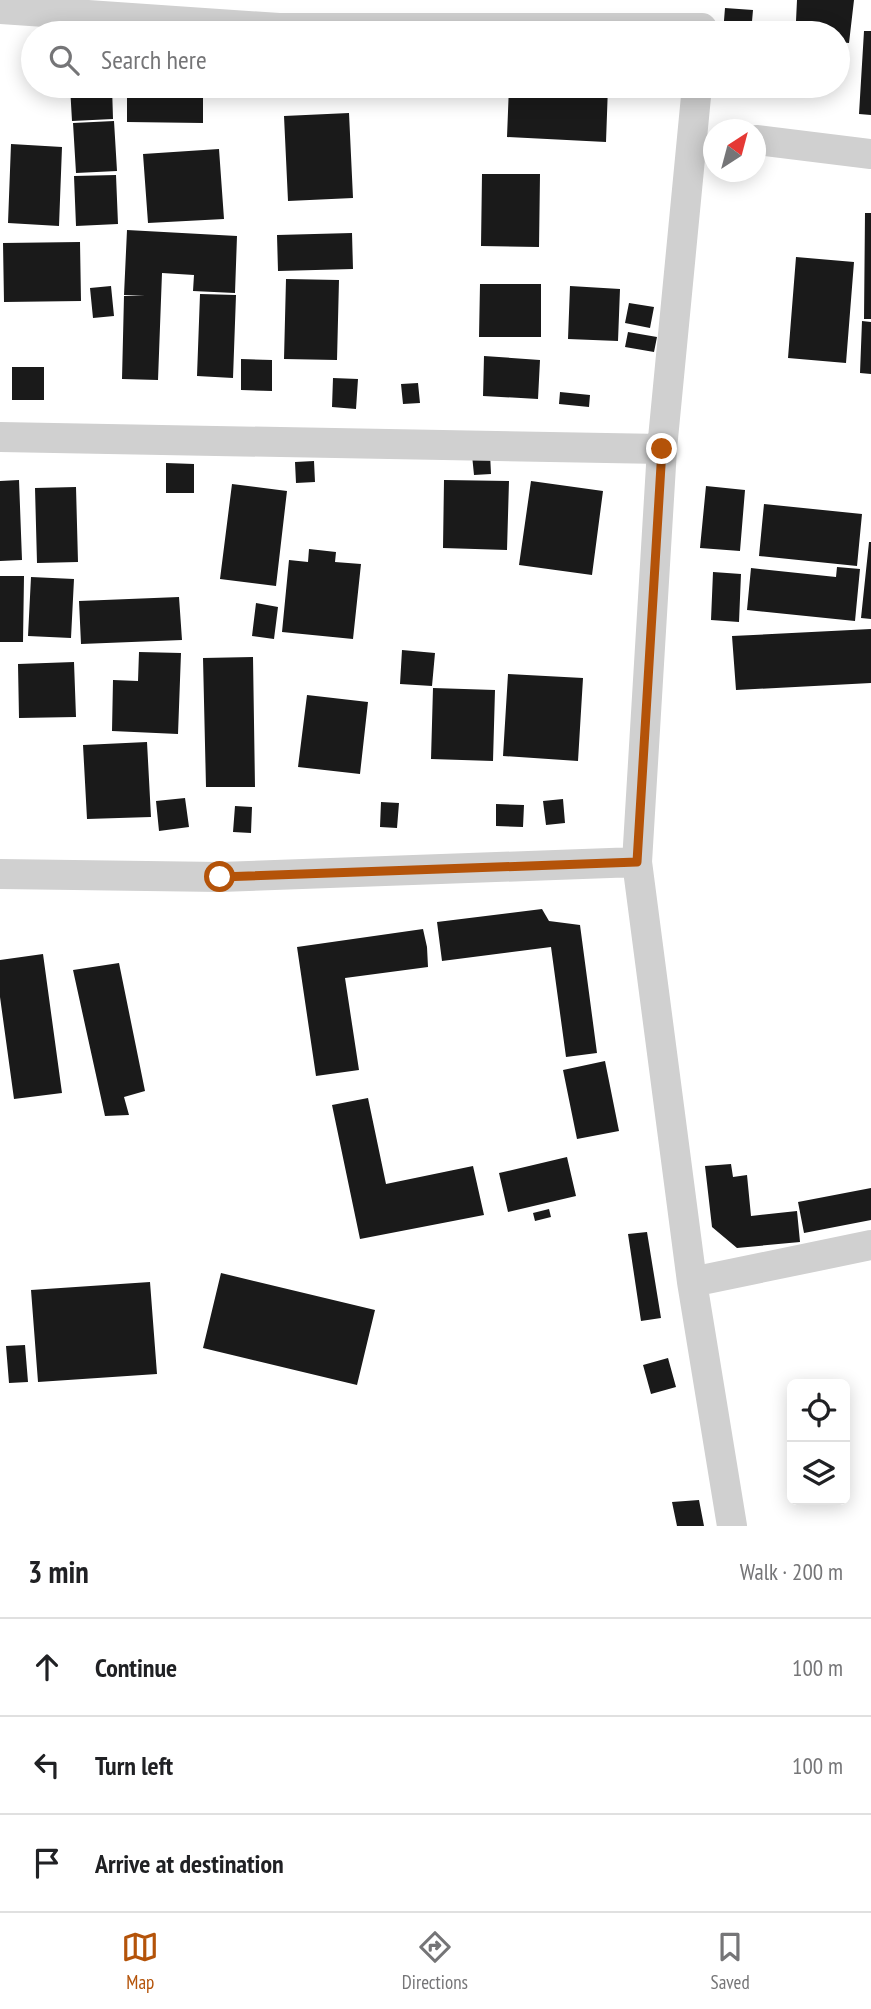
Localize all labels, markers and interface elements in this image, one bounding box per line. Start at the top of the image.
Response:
search box [21,21,850,98]
icon: search [45,41,83,79]
text: Search here [101,43,207,76]
north arrow [703,119,766,182]
route end [646,433,677,464]
route start [204,861,235,892]
map controls [787,1379,850,1505]
button: locate [787,1379,850,1442]
button: layers [787,1442,850,1505]
text: 3 min [28,1552,89,1591]
text: Walk · 200 m [740,1557,843,1586]
icon: ahead [28,1648,66,1686]
text: Continue [95,1651,177,1684]
text: 100 m [792,1653,843,1682]
icon: left [28,1746,66,1784]
text: Turn left [95,1749,173,1782]
text: 100 m [792,1751,843,1780]
icon: arrive [28,1844,66,1882]
text: Arrive at destination [95,1847,284,1880]
tab: Map [121,1928,159,1994]
tab: Directions [402,1928,468,1994]
tab: Saved [711,1928,750,1994]

